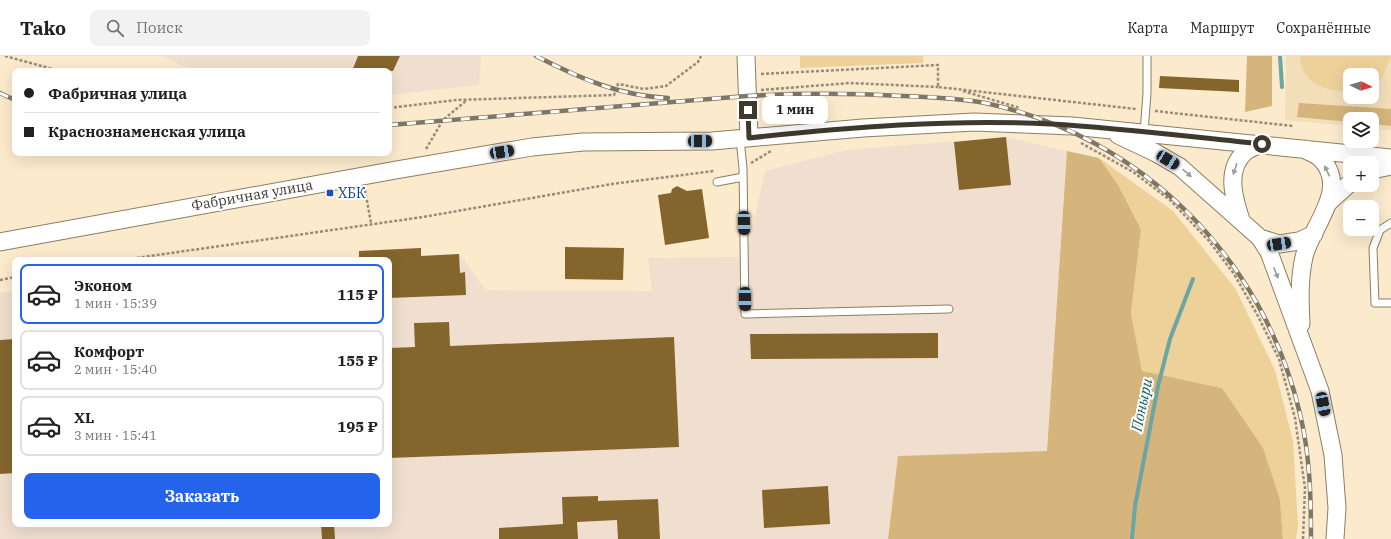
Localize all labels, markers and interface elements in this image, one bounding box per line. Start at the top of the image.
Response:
search box [90,10,370,46]
text: Tako [20,16,66,40]
icon: search [104,17,126,39]
text: Поиск [136,18,183,37]
text: Карта [1127,19,1168,37]
text: Маршрут [1190,19,1254,37]
text: Сохранённые [1276,19,1371,37]
north arrow [1343,68,1379,104]
map controls [1343,68,1379,236]
text: Фабричная улица [48,84,187,103]
callout: 1 мин [762,96,828,124]
route end [739,101,757,119]
text: 1 мин [776,101,814,118]
button: layers [1343,112,1379,148]
text: Краснознаменская улица [48,122,246,141]
car [688,135,712,147]
route start [1253,135,1271,153]
car [489,144,515,160]
car [1155,149,1181,171]
button: + [1343,156,1379,192]
one-way arrow [1232,164,1238,176]
one-way arrow [1324,165,1330,177]
one-way arrow [1182,168,1192,177]
street label: Фабричная улица [190,175,315,215]
place label: ХБК [338,184,366,202]
marker: ХБК [325,188,335,198]
button: − [1343,200,1379,236]
car [738,211,750,235]
car [1266,236,1292,252]
one-way arrow [1274,267,1280,279]
icon: car [26,276,62,312]
text: Эконом [74,276,132,295]
text: 115 ₽ [337,285,378,304]
car [739,287,751,311]
text: 1 мин · 15:39 [74,295,157,312]
icon: car [26,342,62,378]
text: Комфорт [74,342,144,361]
text: 155 ₽ [337,351,378,370]
text: 2 мин · 15:40 [74,361,157,378]
water label: Поныри [1126,376,1157,434]
car [1315,391,1331,417]
icon: car [26,408,62,444]
text: XL [74,408,94,427]
text: 195 ₽ [337,417,378,436]
text: 3 мин · 15:41 [74,427,157,444]
button: Заказать [24,473,380,519]

